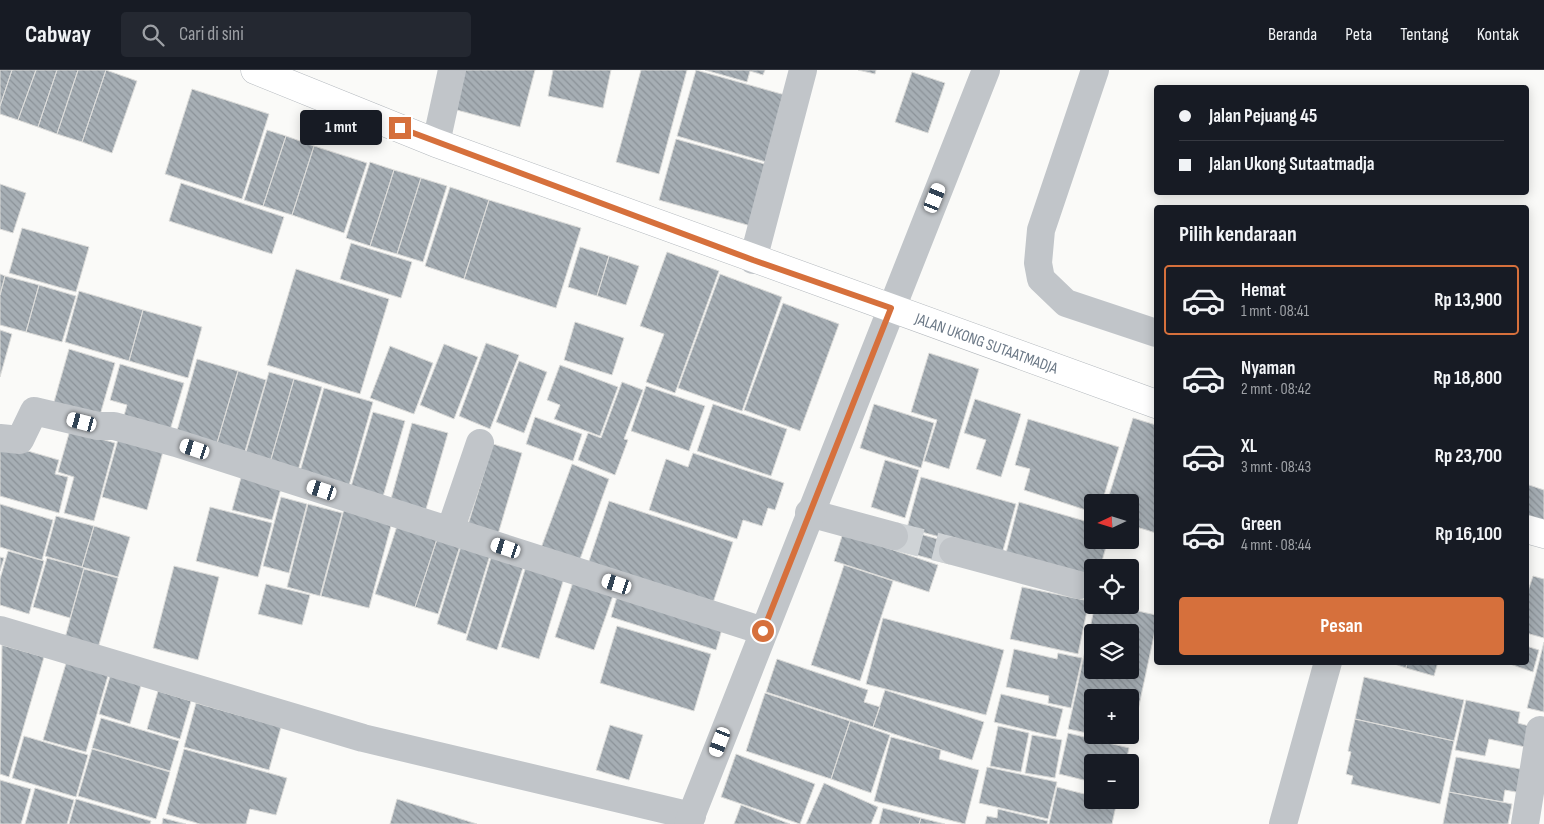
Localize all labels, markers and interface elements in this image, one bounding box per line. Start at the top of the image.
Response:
search box [121,12,471,57]
text: Cabway [25,20,91,49]
icon: search [139,21,167,49]
text: Cari di sini [179,23,244,46]
text: Beranda [1268,24,1317,45]
text: Peta [1345,24,1372,45]
text: Tentang [1400,24,1449,45]
text: Kontak [1477,24,1519,45]
text: Jalan Pejuang 45 [1209,105,1317,128]
callout: 1 mnt [300,110,382,146]
route end [389,117,411,139]
text: 1 mnt [325,118,357,137]
text: Jalan Ukong Sutaatmadja [1209,153,1375,176]
car [922,181,947,215]
text: Pilih kendaraan [1179,221,1297,248]
icon: car [1181,278,1226,323]
text: Hemat [1241,279,1286,302]
text: Rp 13,900 [1434,289,1502,312]
text: 1 mnt · 08:41 [1241,302,1309,321]
street label: JALAN UKONG SUTAATMADJA [911,309,1060,379]
icon: car [1181,356,1226,401]
text: Nyaman [1241,357,1295,380]
text: Rp 18,800 [1433,367,1502,390]
text: 2 mnt · 08:42 [1241,380,1311,399]
car [65,411,98,433]
icon: car [1181,434,1226,479]
text: XL [1241,435,1257,458]
car [178,437,211,461]
text: Rp 23,700 [1435,445,1502,468]
text: 3 mnt · 08:43 [1241,458,1311,477]
car [305,478,338,502]
north arrow [1084,494,1139,549]
map controls [1084,494,1139,809]
icon: car [1181,512,1226,557]
text: Green [1241,513,1281,536]
text: Rp 16,100 [1435,523,1502,546]
car [489,536,522,560]
text: 4 mnt · 08:44 [1241,536,1311,555]
button: locate [1084,559,1139,614]
car [600,572,633,596]
button: Pesan [1179,597,1504,655]
route start [752,620,774,642]
button: layers [1084,624,1139,679]
button: + [1084,689,1139,744]
car [707,725,732,759]
button: − [1084,754,1139,809]

